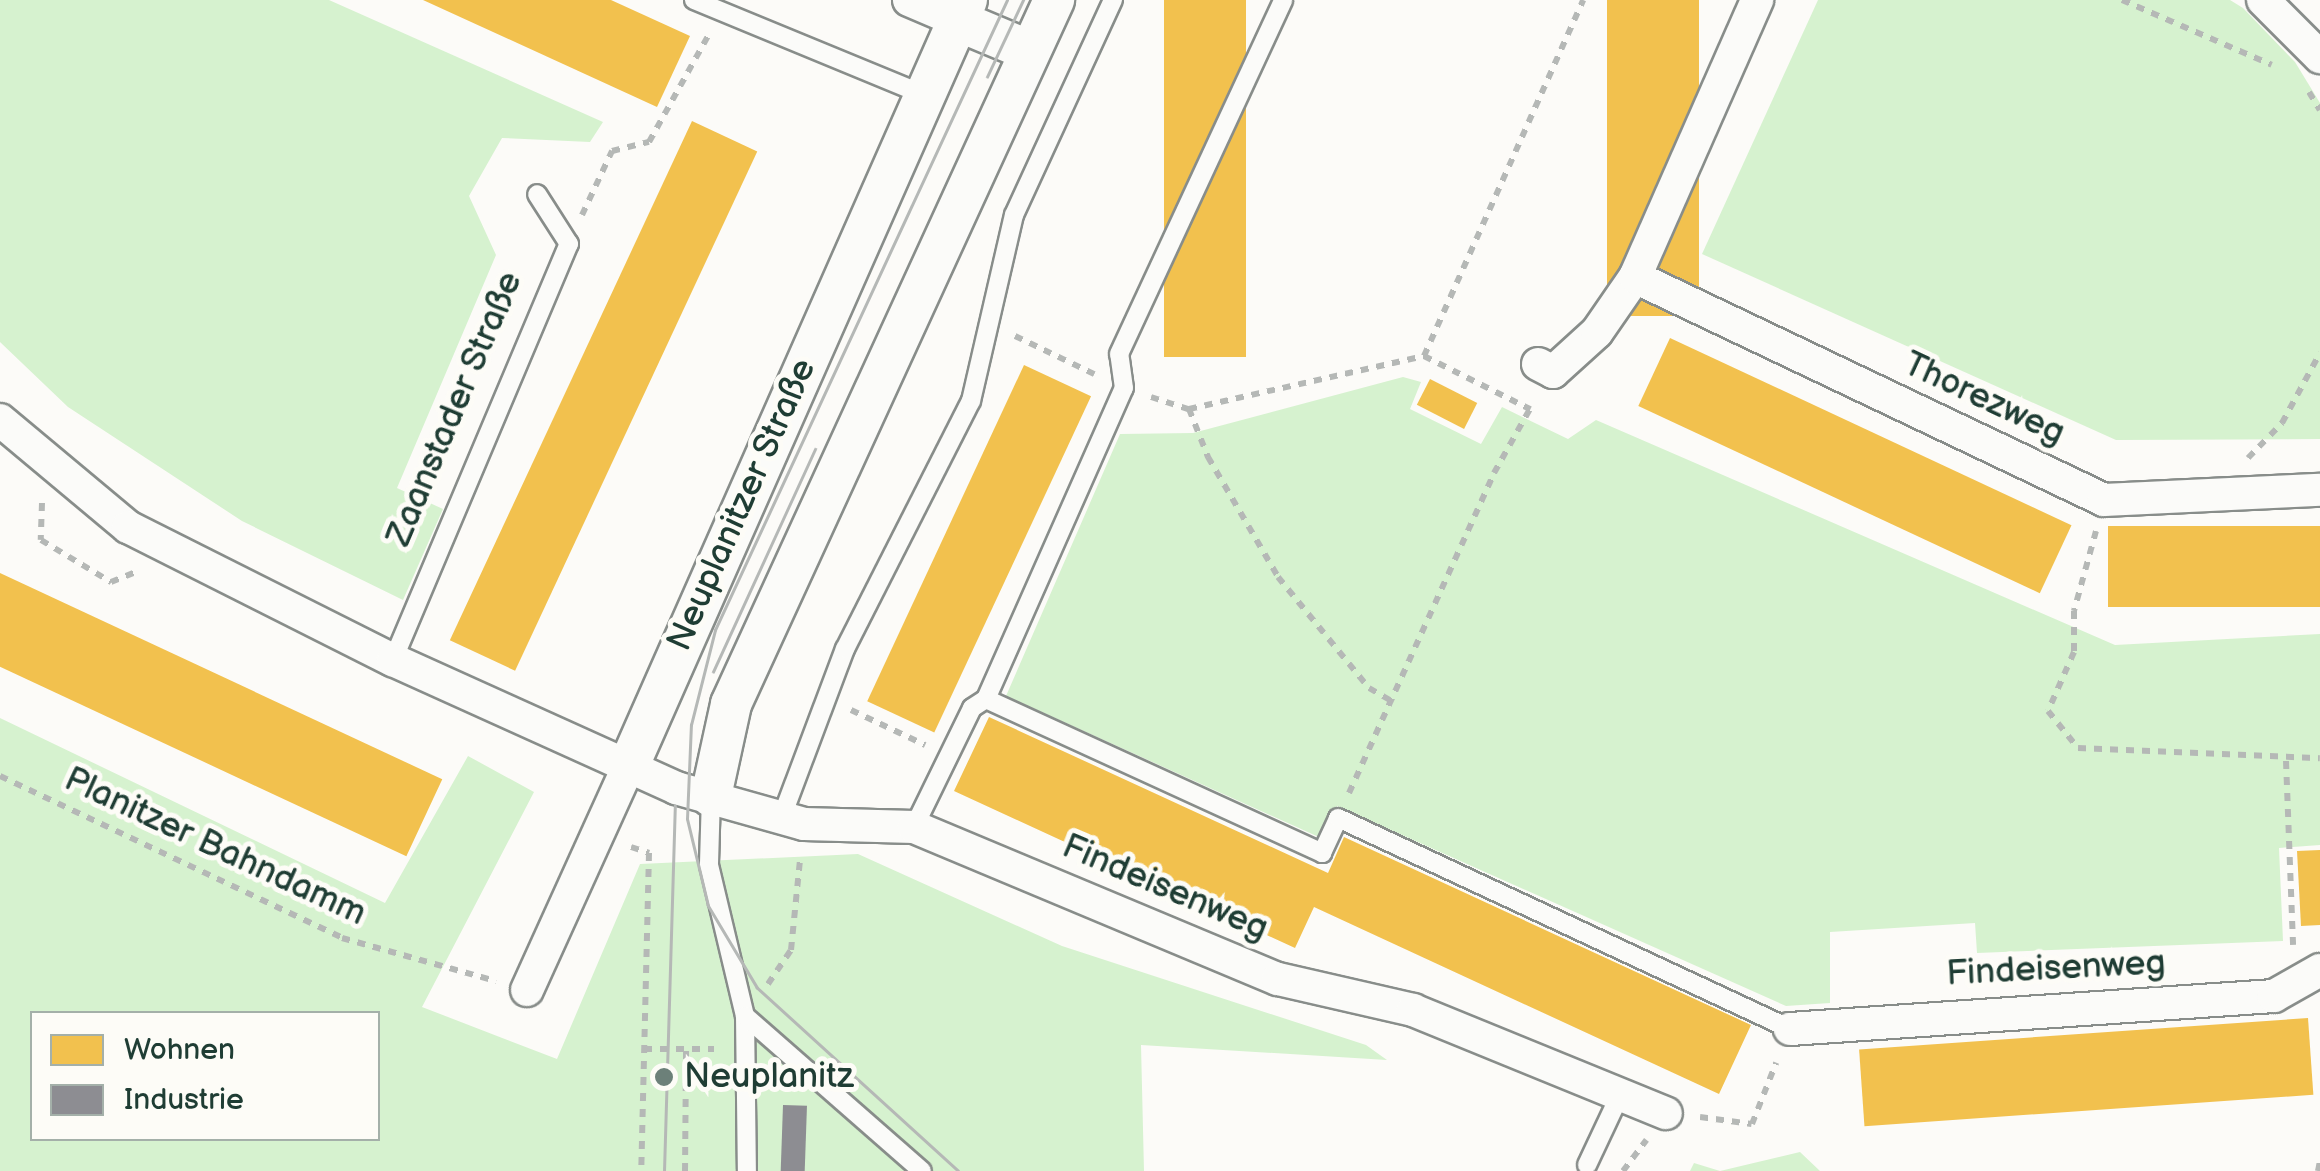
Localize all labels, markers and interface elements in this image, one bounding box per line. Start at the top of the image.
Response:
street label: Zaanstader Straße [378,265,532,553]
street label: Thorezweg [1897,343,2071,455]
street label: Neuplanitzer Straße [659,352,825,658]
street label: Planitzer Bahndamm [58,759,372,935]
street label: Findeisenweg [1056,826,1274,950]
street label: Findeisenweg [1945,942,2167,996]
legend [30,1011,380,1141]
text: Wohnen [124,1032,235,1068]
place label: Neuplanitz [684,1056,854,1098]
marker: Neuplanitz [653,1066,675,1088]
text: Industrie [124,1082,244,1118]

